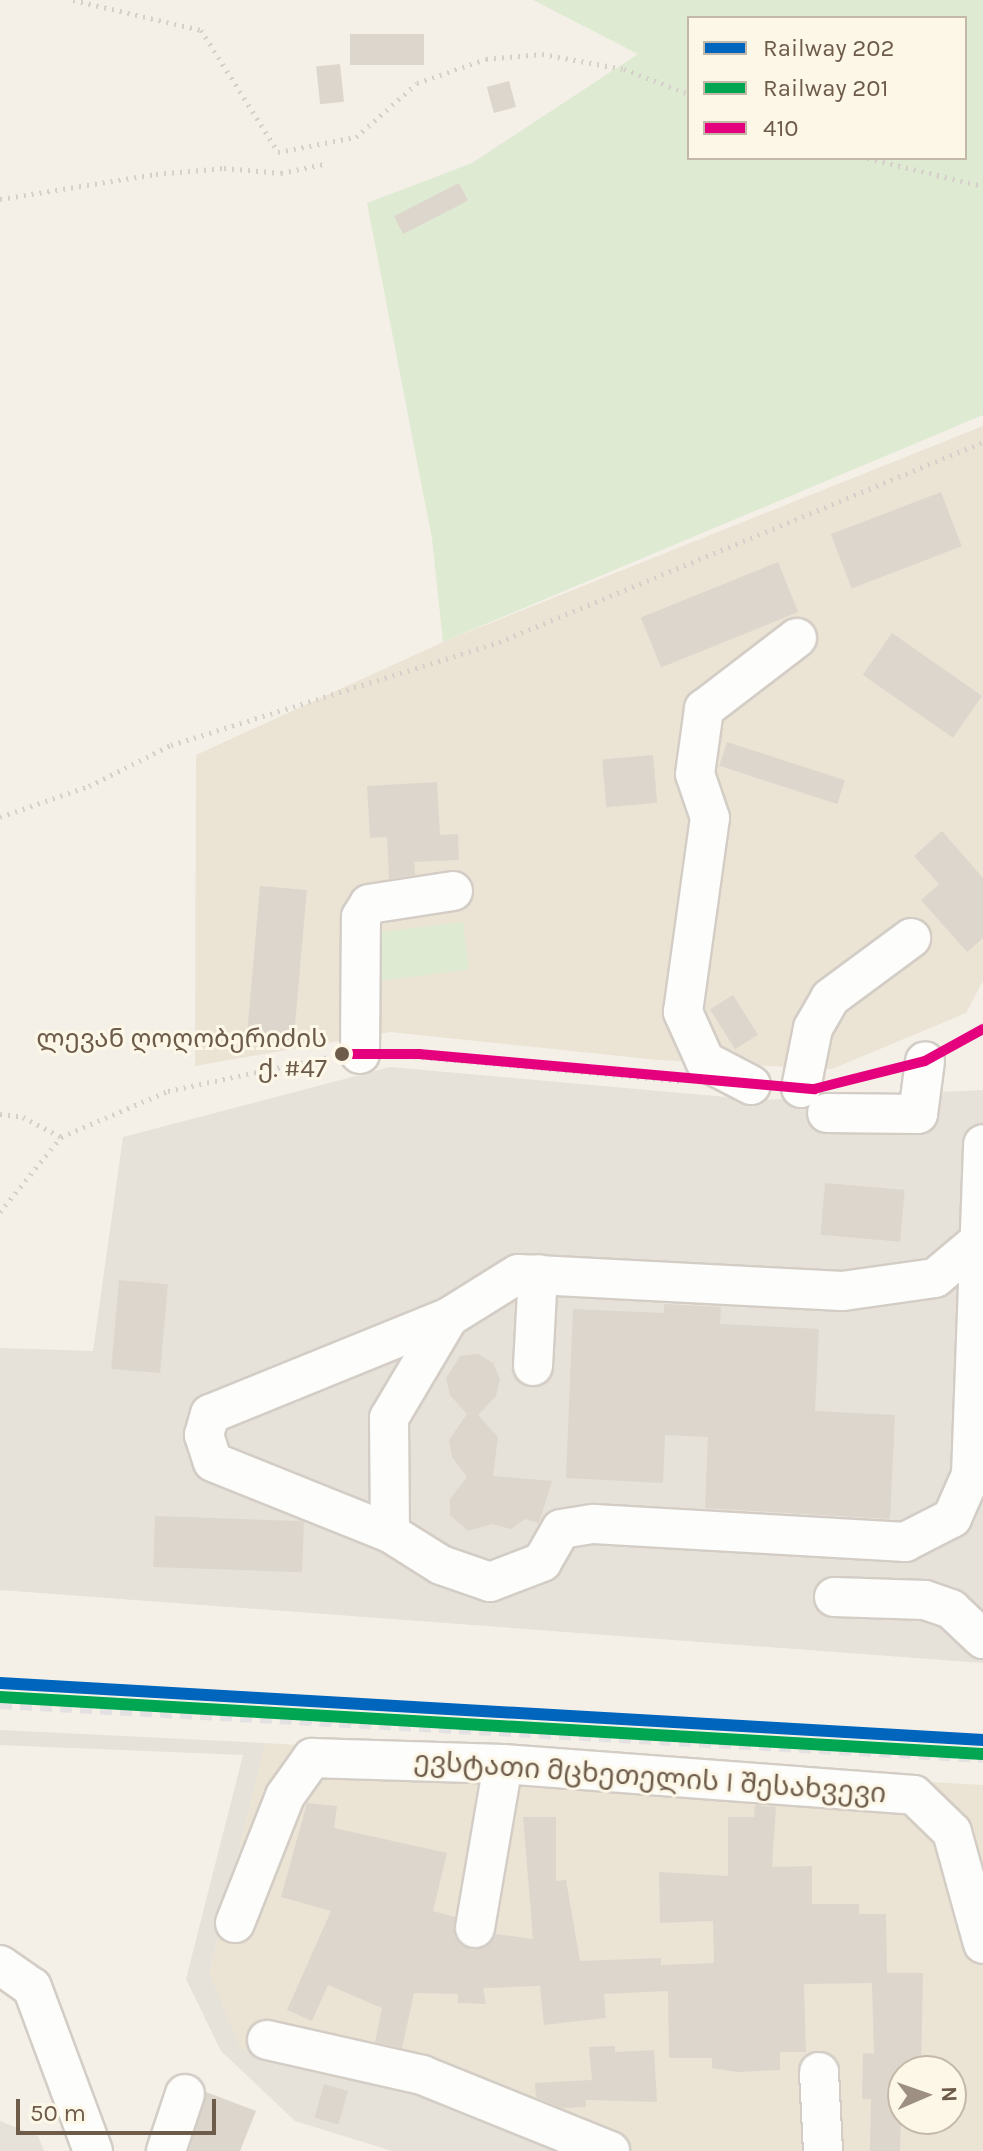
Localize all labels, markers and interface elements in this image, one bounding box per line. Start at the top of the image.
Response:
legend [687,16,967,160]
text: Railway 202 [763,34,894,62]
text: Railway 201 [763,74,888,102]
text: 410 [763,114,799,142]
place label: ლევან ღოღობერიძის ქ. #47 [36,1023,327,1084]
marker: ლევან ღოღობერიძის ქ. #47 [334,1046,350,1062]
street label: ევსტათი მცხეთელის I შესახვევი [413,1744,887,1810]
north arrow [887,2055,967,2135]
scale bar [20,2083,220,2133]
text: N [936,2086,962,2103]
text: 50 m [30,2099,86,2127]

